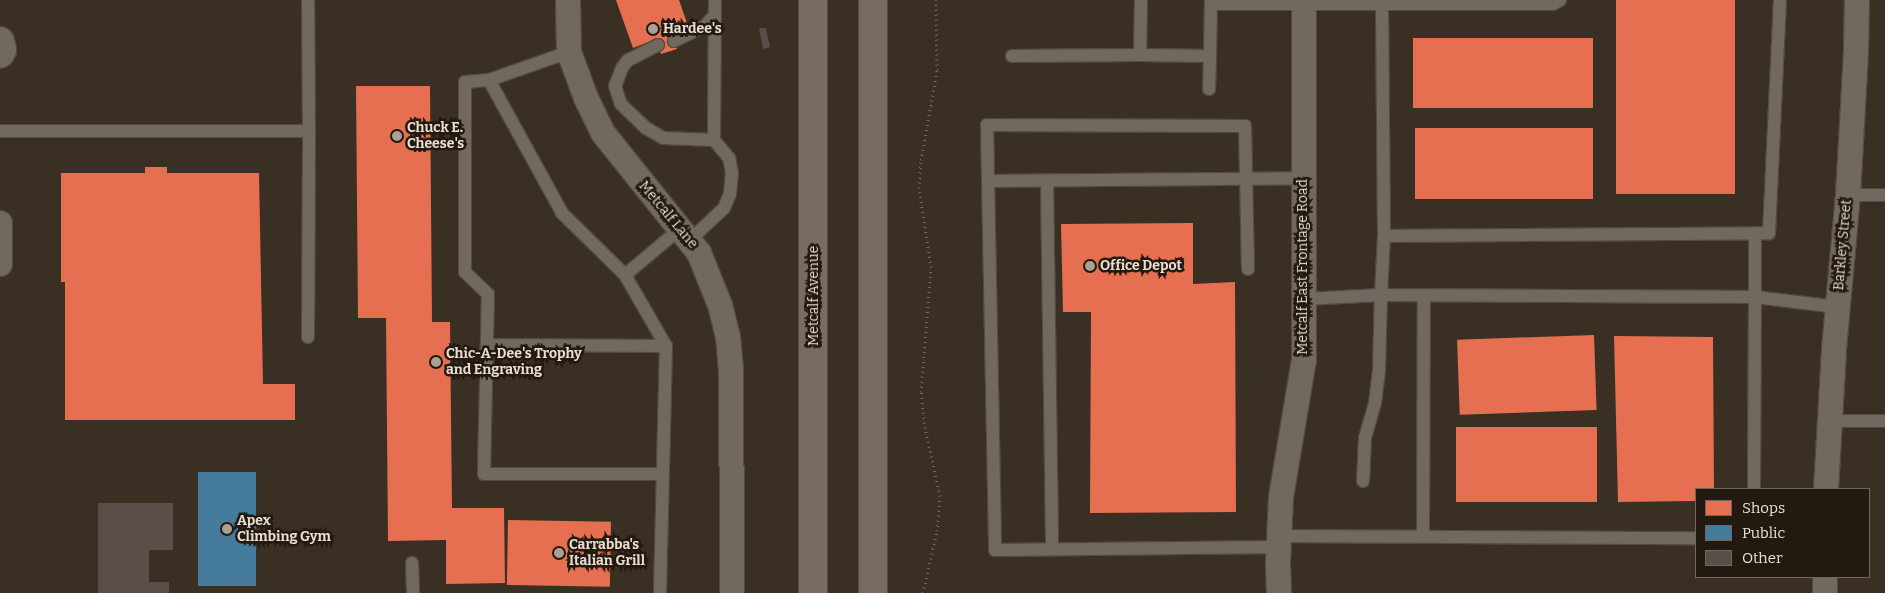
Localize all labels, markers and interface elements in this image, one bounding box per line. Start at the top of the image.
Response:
place label: Hardee's [663,21,722,37]
marker: Hardee's [647,23,659,35]
place label: Chuck E. Cheese's [407,120,464,152]
marker: Chuck E. Cheese's [391,130,403,142]
street label: Metcalf Lane [635,178,701,252]
street label: Metcalf East Frontage Road [1295,179,1311,355]
street label: Barkley Street [1831,199,1855,291]
street label: Metcalf Avenue [806,246,822,346]
place label: Office Depot [1100,258,1182,274]
marker: Office Depot [1084,260,1096,272]
place label: Chic-A-Dee's Trophy and Engraving [446,346,582,378]
marker: Chic-A-Dee's Trophy and Engraving [430,356,442,368]
legend [1695,488,1870,578]
text: Shops [1742,499,1785,517]
place label: Apex Climbing Gym [237,513,331,546]
marker: Apex Climbing Gym [221,523,233,535]
text: Public [1742,524,1785,542]
place label: Carrabba's Italian Grill [569,537,645,570]
marker: Carrabba's Italian Grill [553,547,565,559]
text: Other [1742,549,1783,567]

